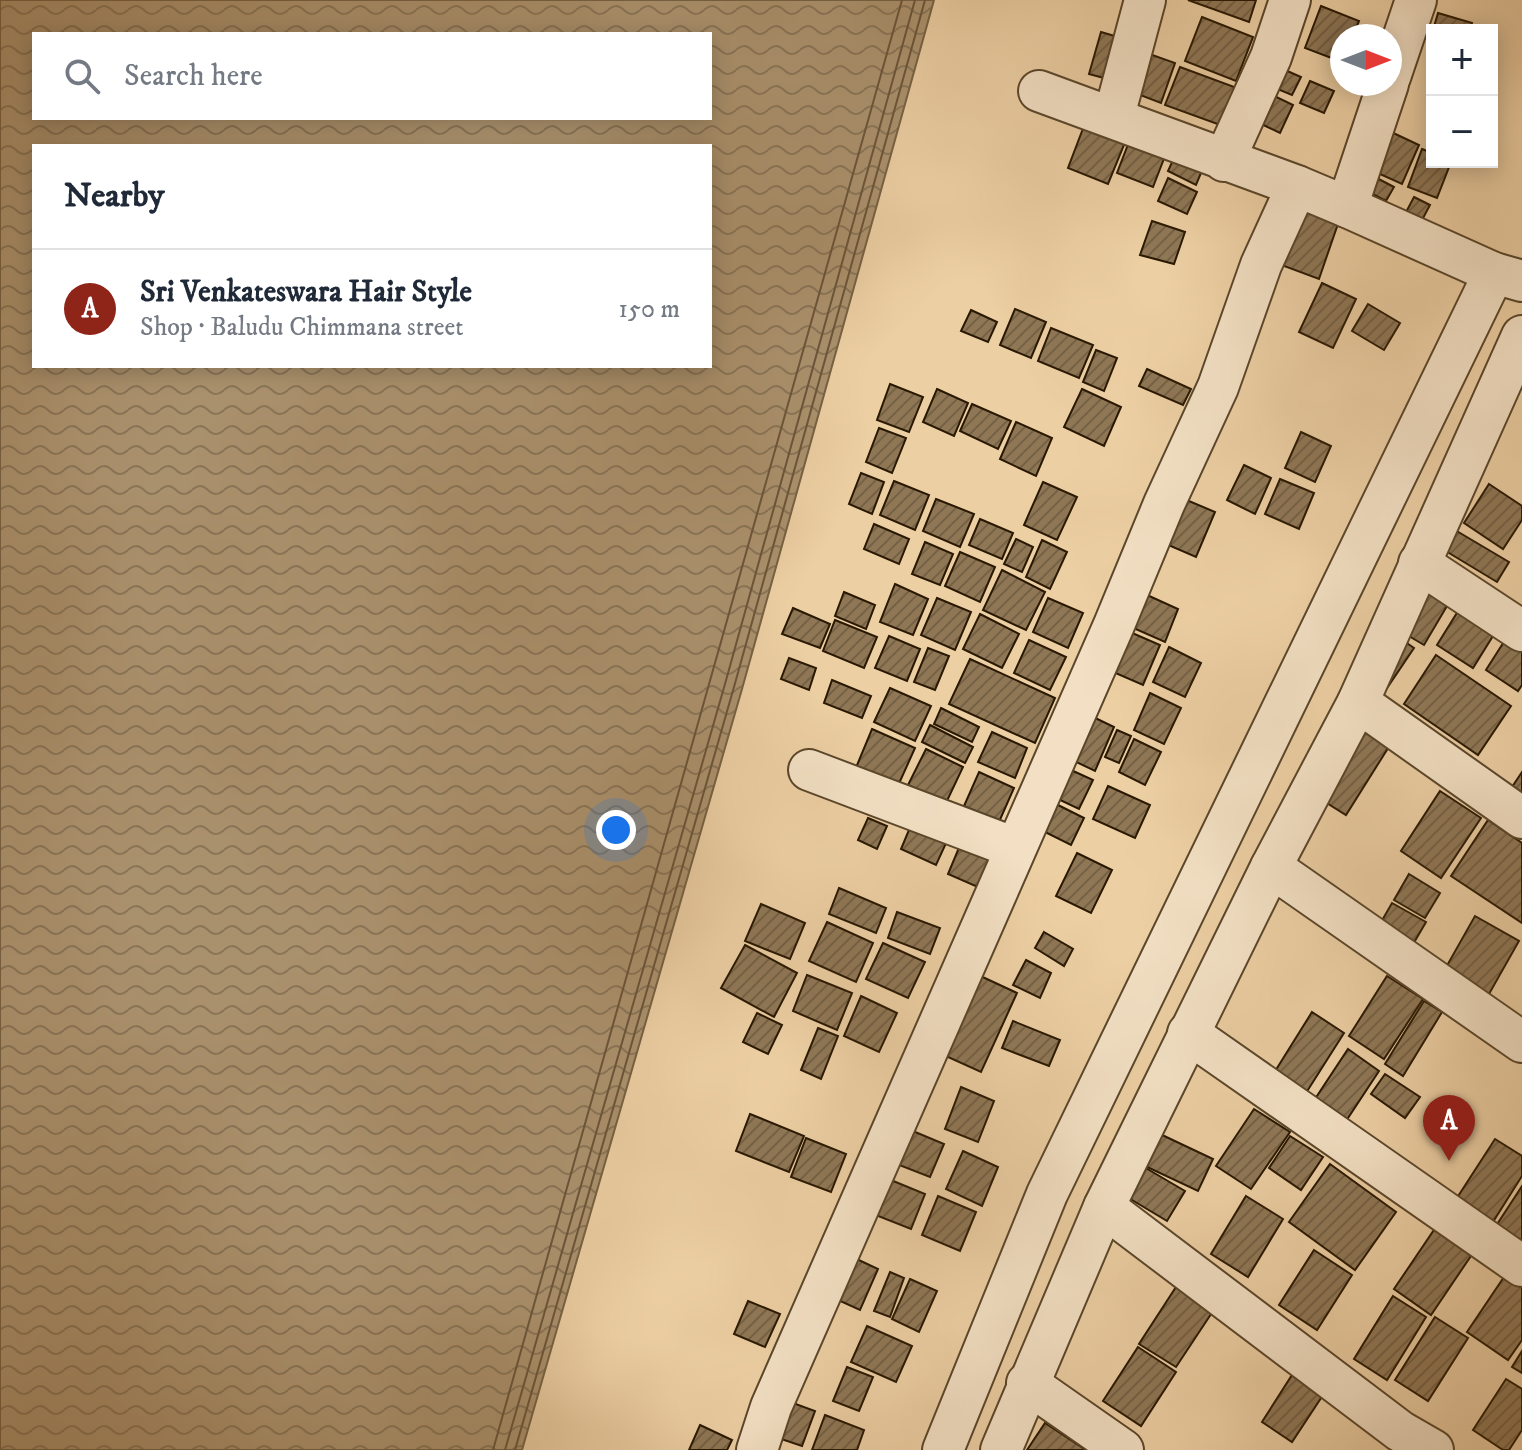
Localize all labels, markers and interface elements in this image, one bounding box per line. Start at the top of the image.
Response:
north arrow [1330,24,1402,96]
map controls [1426,24,1498,168]
button: + [1426,24,1498,96]
search box [32,32,712,120]
icon: search [60,54,104,98]
text: Search here [124,58,263,95]
button: − [1426,96,1498,168]
text: Nearby [64,175,165,217]
text: Sri Venkateswara Hair Style [140,274,472,311]
text: A [82,293,98,326]
text: 150 m [619,293,680,326]
text: Shop · Baludu Chimmana street [140,311,464,344]
your location [596,810,636,850]
pin: A [1423,1095,1475,1161]

